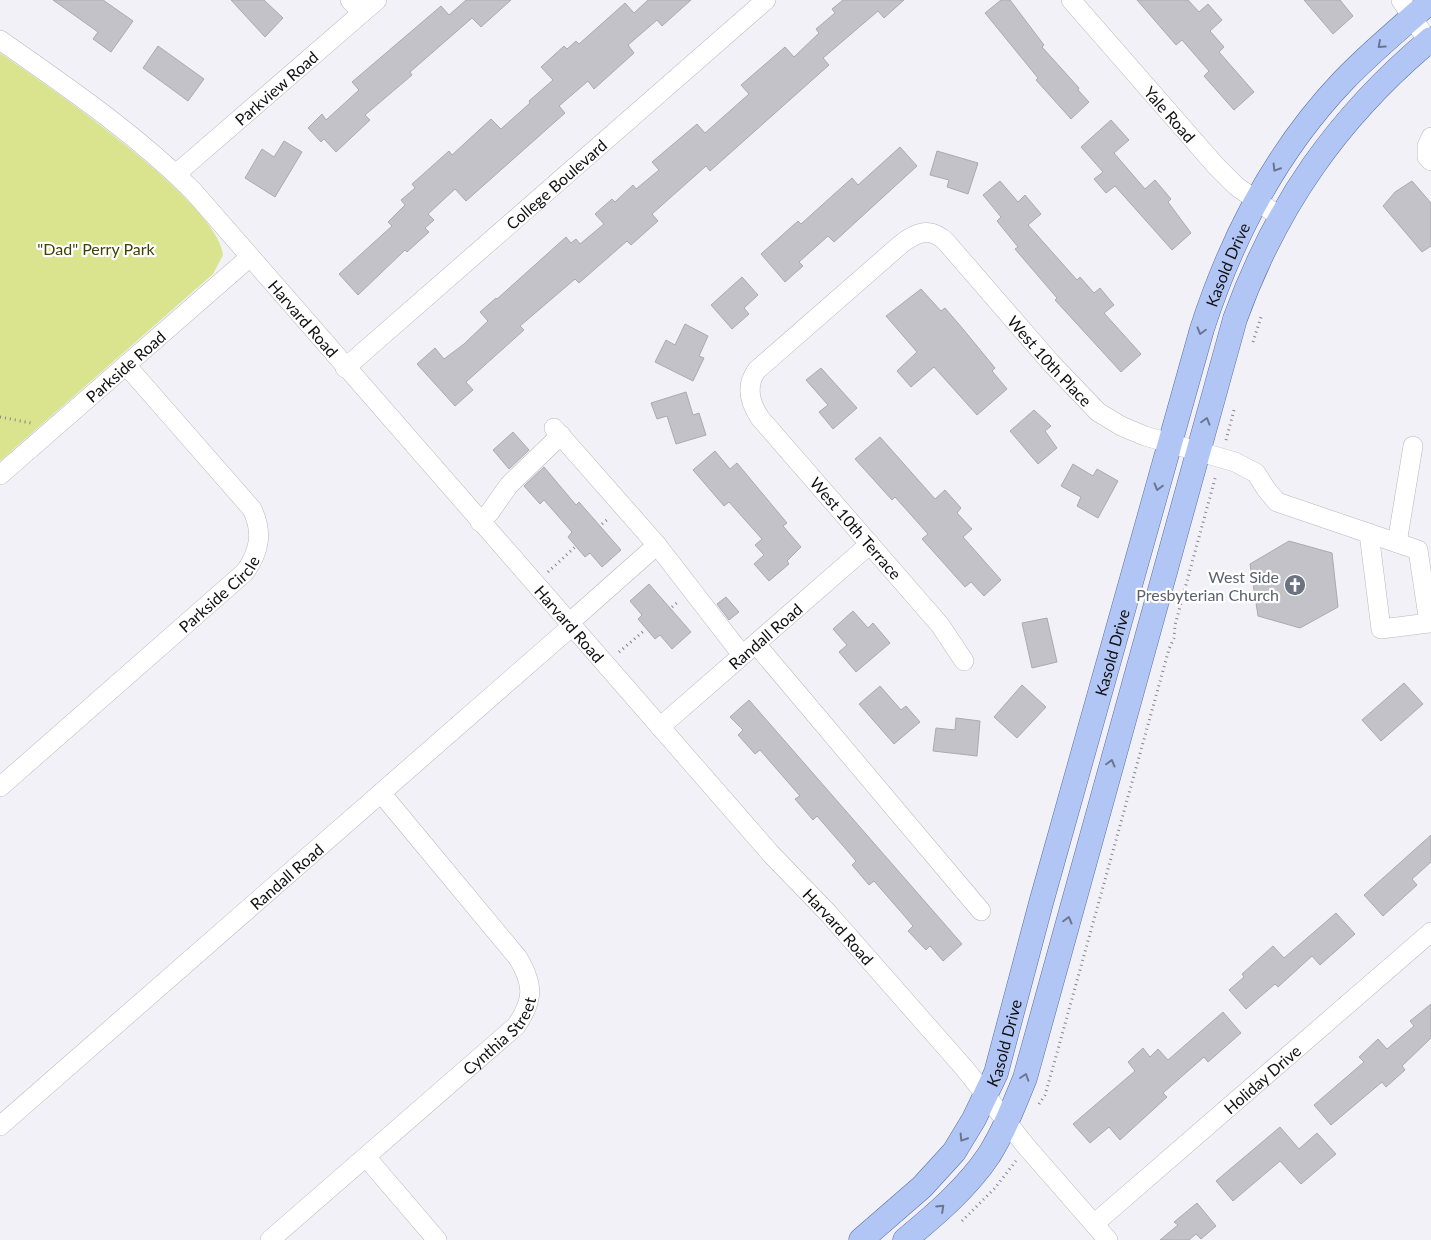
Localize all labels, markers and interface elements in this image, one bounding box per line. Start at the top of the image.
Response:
one-way arrow [1378,39,1387,48]
street label: Parkview Road [230,47,321,129]
street label: Yale Road [1141,82,1200,146]
street label: College Boulevard [502,135,610,233]
one-way arrow [1272,162,1282,171]
street label: Kasold Drive [1201,219,1253,309]
park label: "Dad" Perry Park [37,239,156,258]
street label: Harvard Road [265,276,342,360]
street label: West 10th Place [1004,311,1096,410]
street label: Parkside Road [82,326,169,406]
one-way arrow [1197,326,1207,334]
one-way arrow [1201,418,1211,426]
street label: West 10th Terrace [806,473,906,583]
one-way arrow [1153,483,1164,492]
street label: Parkside Circle [174,552,263,636]
place label: West Side Presbyterian Church [1136,567,1279,604]
church icon: West Side Presbyterian Church [1283,573,1307,597]
street label: Harvard Road [531,581,609,666]
street label: Randall Road [724,599,805,673]
street label: Kasold Drive [1090,607,1133,698]
one-way arrow [1105,759,1116,768]
street label: Randall Road [246,839,327,913]
street label: Harvard Road [800,884,878,968]
one-way arrow [1063,917,1073,925]
street label: Cynthia Street [458,995,539,1078]
street label: Kasold Drive [982,997,1025,1089]
street label: Holiday Drive [1219,1040,1304,1117]
one-way arrow [1019,1073,1029,1081]
one-way arrow [959,1133,969,1142]
one-way arrow [936,1205,945,1214]

